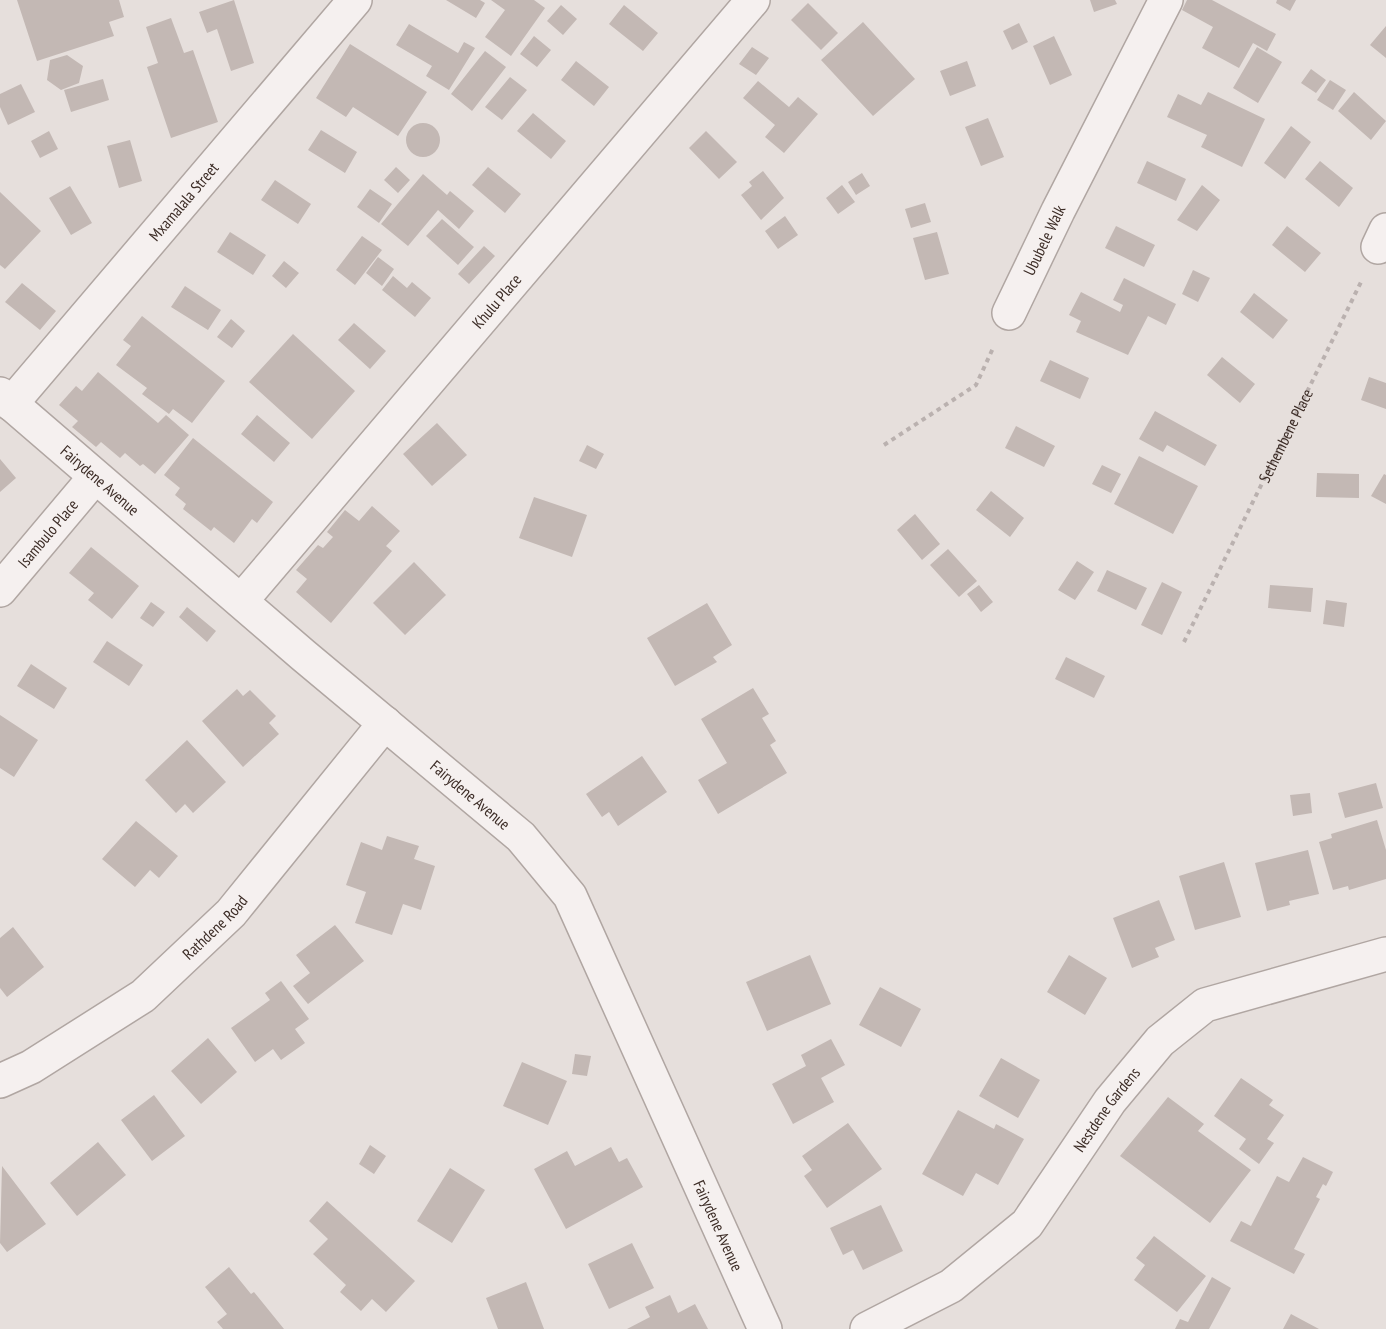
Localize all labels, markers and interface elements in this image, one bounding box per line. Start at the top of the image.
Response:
street label: Mxamalala Street [144,158,223,245]
street label: Ububele Walk [1019,201,1070,279]
street label: Khulu Place [468,270,525,332]
street label: Sethembene Place [1254,385,1317,486]
street label: Fairydene Avenue [57,441,144,520]
street label: Isambulo Place [13,495,82,572]
street label: Fairydene Avenue [427,756,514,834]
street label: Rathdene Road [178,891,251,964]
street label: Nestdene Gardens [1069,1063,1144,1155]
street label: Fairydene Avenue [689,1177,748,1274]

